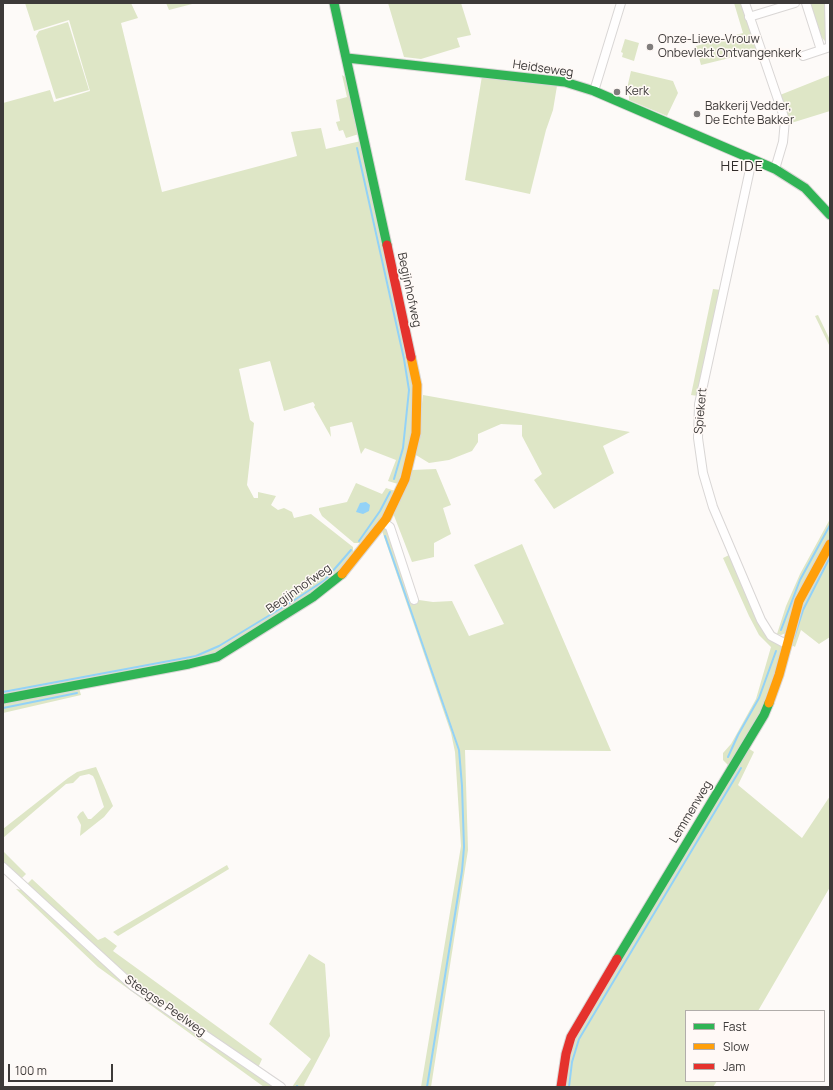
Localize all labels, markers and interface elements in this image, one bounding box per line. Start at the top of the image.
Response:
place label: Onze-Lieve-Vrouw Onbevlekt Ontvangenkerk [658,33,801,61]
marker: Onze-Lieve-Vrouw Onbevlekt Ontvangenkerk [645,42,655,52]
street label: Heidseweg [512,58,574,80]
place label: Kerk [625,85,649,99]
marker: Kerk [612,87,622,97]
place label: Bakkerij Vedder, De Echte Bakker [705,100,794,128]
marker: Bakkerij Vedder, De Echte Bakker [692,109,702,119]
district label: HEIDE [720,159,764,175]
street label: Begijnhofweg [394,251,424,329]
street label: Spiekert [692,387,710,435]
street label: Begijnhofweg [264,561,334,617]
street label: Lemmenweg [667,778,715,846]
street label: Steegse Peelweg [122,973,208,1039]
legend [685,1010,825,1082]
text: Fast [723,1018,747,1035]
text: Slow [723,1038,749,1055]
scale bar [10,1056,115,1082]
text: Jam [723,1058,745,1075]
text: 100 m [15,1062,47,1079]

